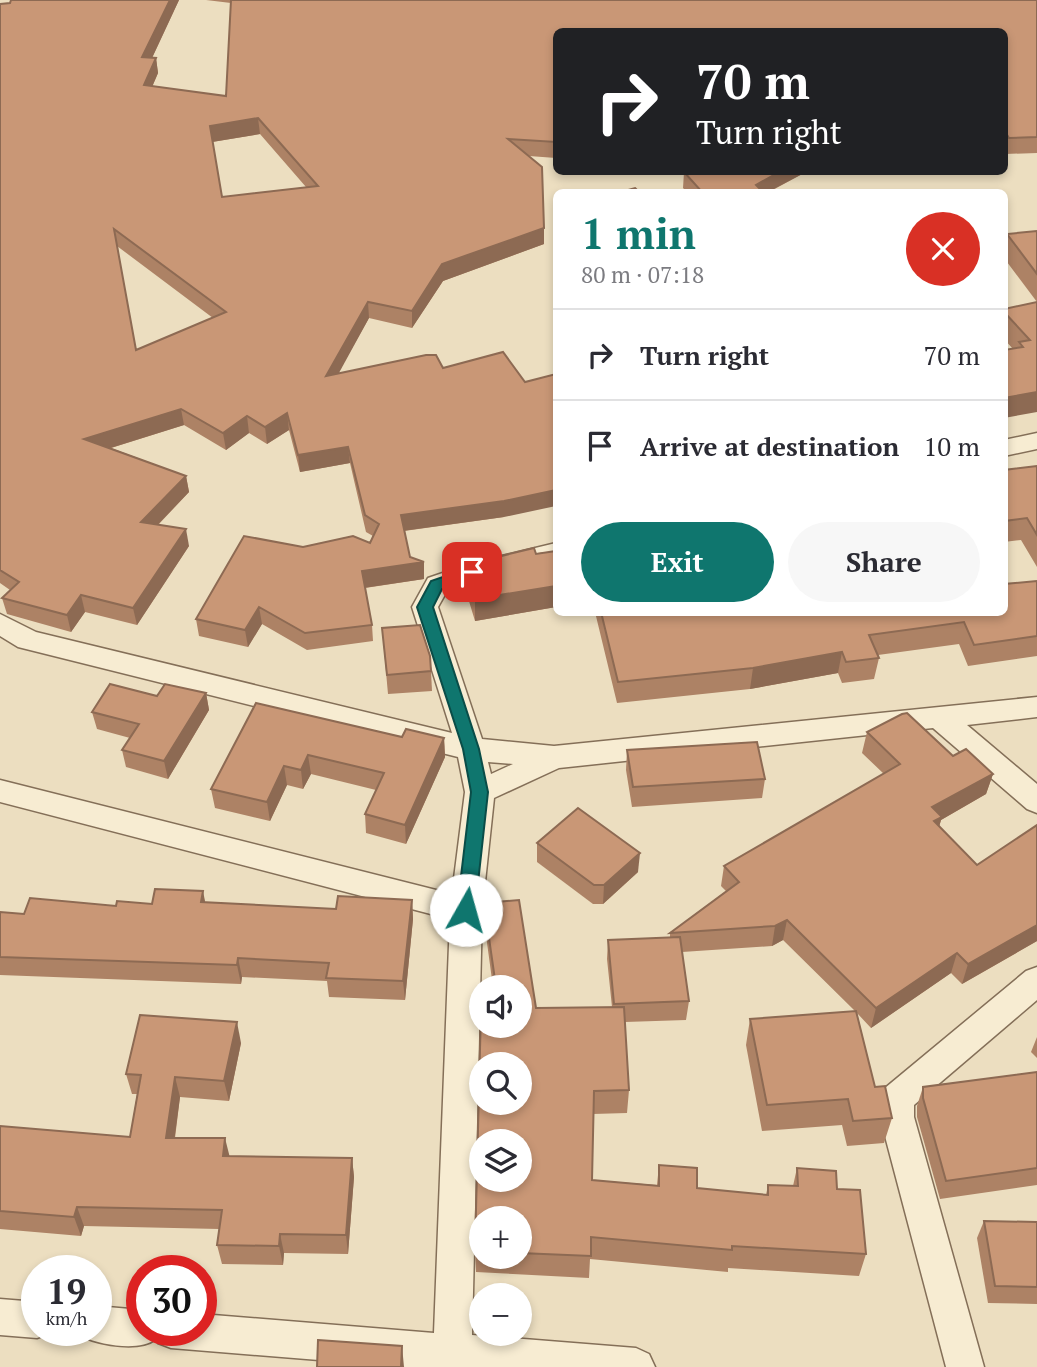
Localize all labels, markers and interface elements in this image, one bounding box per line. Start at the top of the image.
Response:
text: 70 m [696,48,810,113]
icon: right [581,56,672,147]
text: Turn right [696,111,842,153]
text: 1 min [581,205,696,261]
button: close [906,212,980,286]
text: 80 m · 07:18 [581,259,704,290]
icon: right [581,336,619,374]
text: Turn right [640,338,769,372]
text: 70 m [924,338,980,372]
icon: arrive [581,427,619,465]
text: Arrive at destination [640,429,899,463]
text: 10 m [924,429,980,463]
button: Exit [581,522,774,602]
button: Share [788,522,980,602]
pin [442,542,502,602]
icon: arrive [453,553,491,591]
position arrow [429,873,503,947]
map controls [469,975,532,1346]
button: sound [469,975,532,1038]
button: search [469,1052,532,1115]
button: layers [469,1129,532,1192]
button: + [469,1206,532,1269]
speed limit sign: 30 [126,1255,217,1346]
text: 19 [47,1268,86,1314]
button: − [469,1283,532,1346]
text: km/h [46,1306,87,1330]

